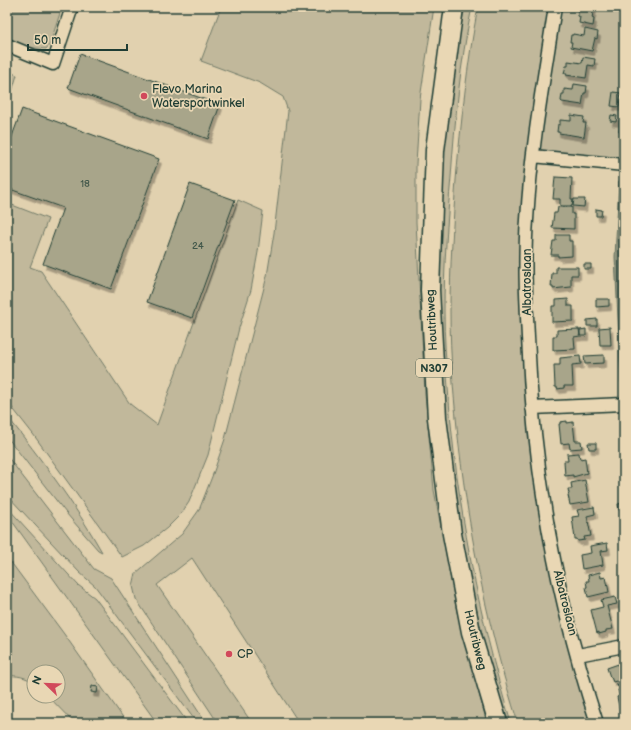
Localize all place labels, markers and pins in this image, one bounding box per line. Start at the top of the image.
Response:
place label: Flevo Marina Watersportwinkel [152,82,245,111]
marker: Flevo Marina Watersportwinkel [139,91,149,101]
place label: CP [237,647,254,662]
marker: CP [224,649,234,659]

